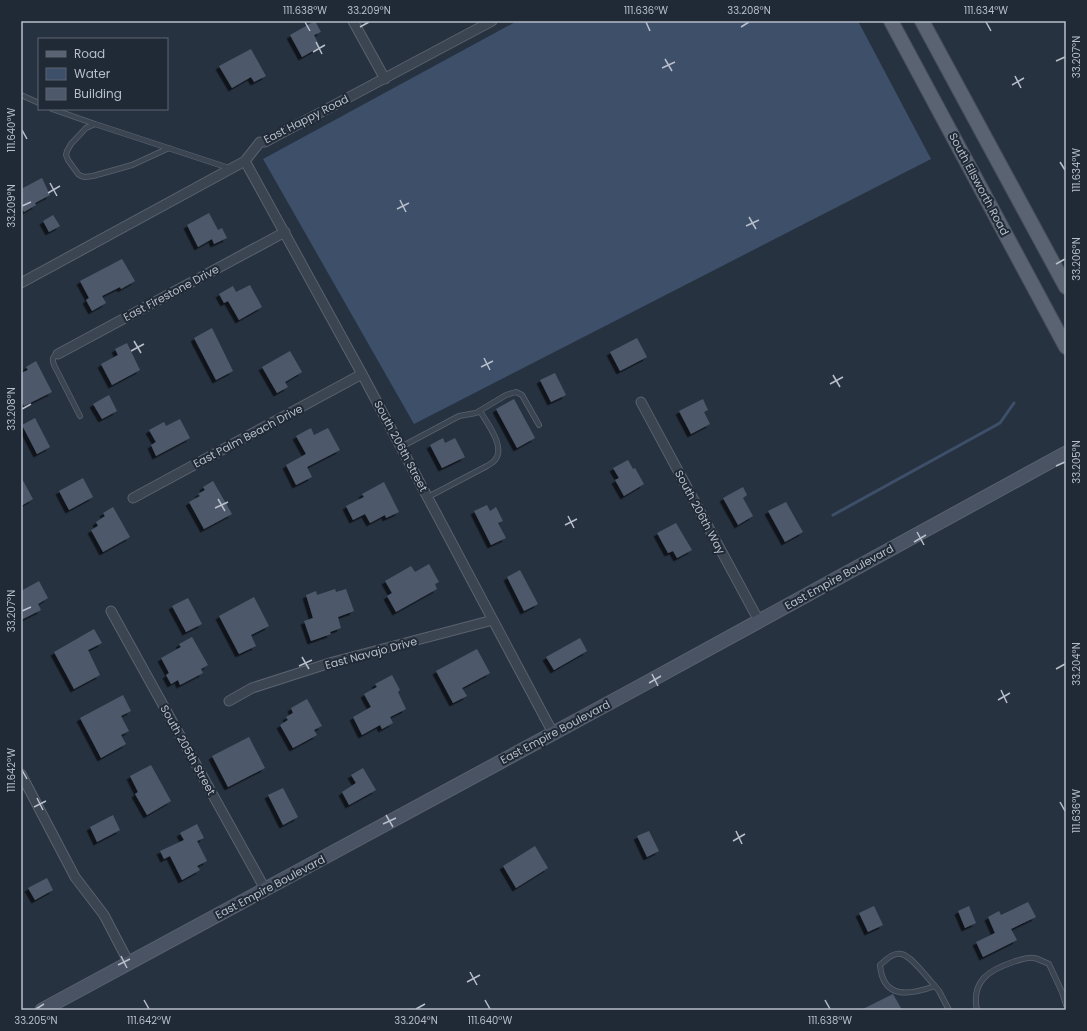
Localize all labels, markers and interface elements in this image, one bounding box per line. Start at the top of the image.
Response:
text: 111.638°W [283,3,327,18]
text: 33.209°N [347,3,391,18]
text: 111.636°W [624,3,668,18]
text: 33.208°N [727,3,771,18]
text: 111.634°W [964,3,1008,18]
text: 33.207°N [1069,36,1084,78]
legend [38,38,168,110]
text: Road [74,45,105,62]
text: Water [74,65,111,82]
text: Building [74,85,122,102]
street label: East Happy Road [261,91,351,147]
text: 111.640°W [4,108,19,152]
street label: South Ellsworth Road [945,130,1013,238]
text: 111.634°W [1069,148,1084,192]
text: 33.209°N [4,184,19,228]
text: 33.206°N [1069,237,1084,281]
street label: East Firestone Drive [120,261,222,325]
text: 33.208°N [4,387,19,431]
street label: South 206th Street [370,398,432,494]
street label: East Palm Beach Drive [190,400,306,472]
text: 33.205°N [1069,440,1084,484]
street label: South 206th Way [671,467,729,558]
street label: East Empire Boulevard [782,540,896,614]
text: 33.207°N [4,590,19,632]
street label: East Navajo Drive [323,633,419,673]
text: 33.204°N [1069,642,1084,686]
street label: East Empire Boulevard [497,696,613,768]
street label: South 205th Street [157,702,219,798]
text: 111.642°W [4,748,19,792]
text: 111.636°W [1069,789,1084,833]
street label: East Empire Boulevard [212,851,328,923]
text: 33.205°N [14,1013,58,1028]
text: 111.642°W [127,1013,171,1028]
text: 33.204°N [394,1013,438,1028]
text: 111.640°W [468,1013,512,1028]
text: 111.638°W [808,1013,852,1028]

